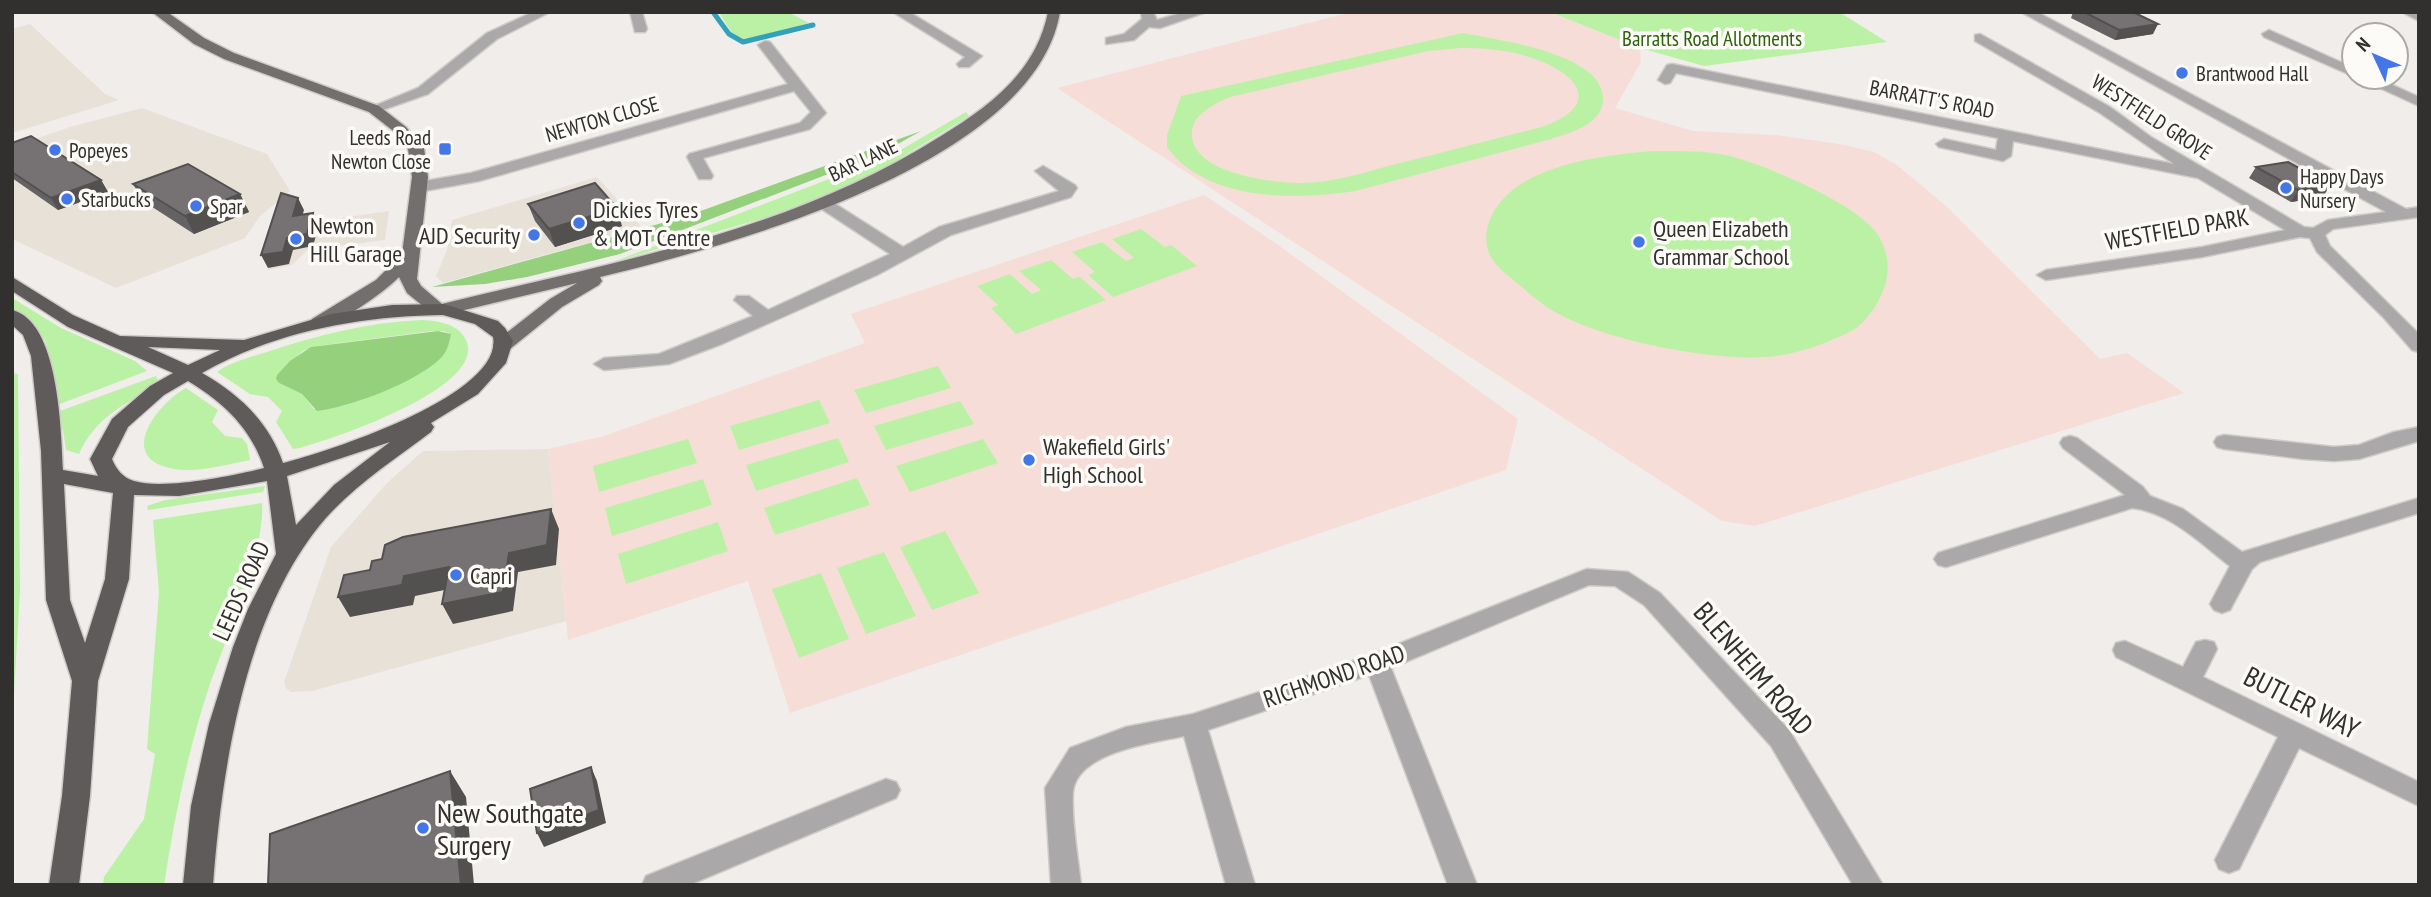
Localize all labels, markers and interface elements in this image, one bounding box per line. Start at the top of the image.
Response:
north arrow [2340,21,2410,91]
park label: Barratts Road Allotments [1622,25,1802,52]
text: N [2351,32,2375,56]
place label: Brantwood Hall [2196,60,2308,87]
marker: Brantwood Hall [2174,65,2190,81]
street label: WESTFIELD GROVE [2087,68,2217,166]
street label: BARRATT'S ROAD [1867,74,1997,124]
street label: NEWTON CLOSE [542,90,662,148]
place label: Leeds Road Newton Close [331,124,431,175]
street label: BAR LANE [824,132,902,188]
place label: Popeyes [69,137,128,164]
marker: Leeds Road Newton Close [437,141,453,157]
marker: Popeyes [47,142,63,158]
place label: Happy Days Nursery [2300,163,2384,214]
marker: Happy Days Nursery [2278,180,2294,196]
place label: Starbucks [81,186,151,213]
marker: Starbucks [59,191,75,207]
place label: Spar [210,193,243,220]
place label: Dickies Tyres & MOT Centre [593,194,710,253]
marker: Spar [188,198,204,214]
street label: WESTFIELD PARK [2103,201,2251,257]
place label: Newton Hill Garage [310,210,402,269]
place label: Queen Elizabeth Grammar School [1653,213,1790,272]
marker: Dickies Tyres & MOT Centre [571,215,587,231]
place label: AJD Security [419,220,520,251]
marker: AJD Security [526,227,542,243]
marker: Newton Hill Garage [288,231,304,247]
marker: Queen Elizabeth Grammar School [1631,234,1647,250]
place label: Wakefield Girls' High School [1043,431,1170,490]
marker: Wakefield Girls' High School [1021,452,1037,468]
street label: LEEDS ROAD [205,536,277,646]
place label: Capri [470,560,513,591]
marker: Capri [448,567,464,583]
street label: BLENHEIM ROAD [1686,594,1822,742]
street label: RICHMOND ROAD [1259,637,1409,715]
street label: BUTLER WAY [2238,657,2366,747]
place label: New Southgate Surgery [437,794,584,863]
marker: New Southgate Surgery [415,820,431,836]

